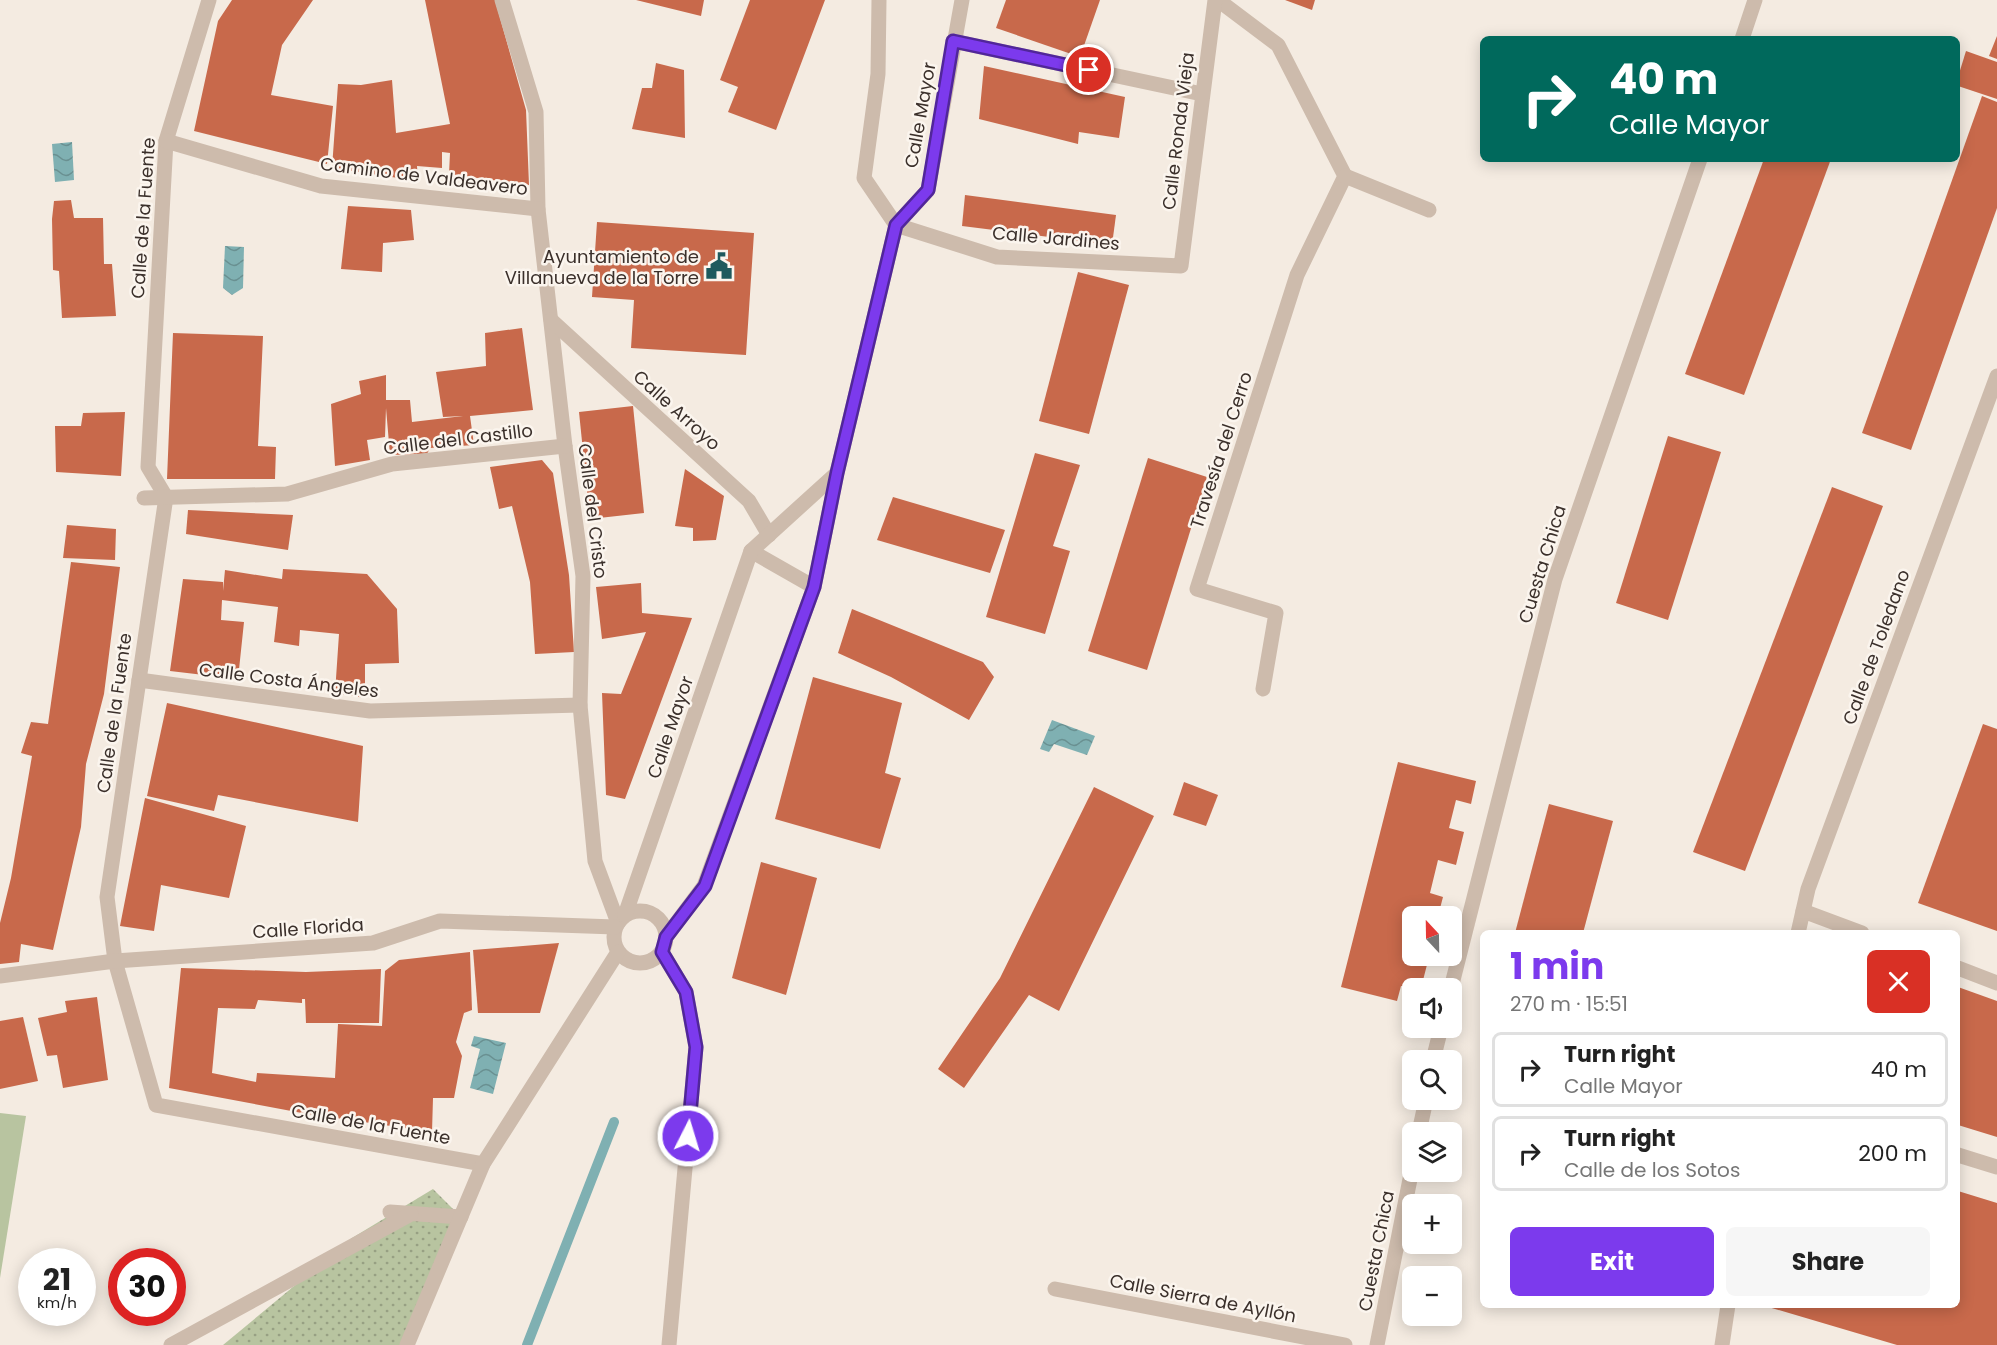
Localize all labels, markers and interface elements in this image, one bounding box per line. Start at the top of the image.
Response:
pin [1063,44,1114,95]
text: 40 m [1609,50,1718,109]
street label: Calle Ronda Vieja [1156,51,1200,211]
icon: arrive [1072,53,1105,86]
street label: Calle Mayor [898,60,942,170]
icon: right [1510,60,1588,138]
text: Calle Mayor [1609,106,1769,143]
street label: Calle de la Fuente [125,137,161,299]
street label: Camino de Valdeavero [319,151,529,201]
street label: Calle Jardines [991,220,1121,256]
place label: Ayuntamiento de Villanueva de la Torre [505,244,699,290]
public building icon: Ayuntamiento de Villanueva de la Torre [704,251,734,281]
street label: Calle Arroyo [628,364,726,456]
street label: Travesía del Cerro [1184,369,1258,531]
street label: Calle del Castillo [382,417,534,461]
street label: Calle del Cristo [572,442,614,580]
street label: Cuesta Chica [1512,502,1572,626]
street label: Calle de Toledano [1836,566,1916,728]
street label: Calle de la Fuente [90,631,138,795]
street label: Calle Costa Ángeles [198,657,380,703]
street label: Calle Mayor [641,672,699,782]
north arrow [1402,906,1462,966]
map controls [1402,906,1462,1326]
street label: Calle Florida [252,912,364,944]
text: 1 min [1510,941,1604,992]
button: close [1867,950,1930,1013]
button: sound [1402,978,1462,1038]
text: 270 m · 15:51 [1510,990,1628,1018]
text: Turn right [1564,1039,1675,1070]
button: search [1402,1050,1462,1110]
icon: right [1513,1053,1546,1086]
text: 40 m [1871,1054,1927,1085]
text: Calle Mayor [1564,1072,1683,1100]
street label: Calle de la Fuente [289,1098,453,1150]
position arrow [656,1104,720,1168]
button: layers [1402,1122,1462,1182]
text: Turn right [1564,1123,1675,1154]
icon: right [1513,1137,1546,1170]
text: 200 m [1858,1138,1927,1169]
text: Calle de los Sotos [1564,1156,1740,1184]
street label: Cuesta Chica [1352,1189,1400,1313]
button: + [1402,1194,1462,1254]
button: Exit [1510,1227,1714,1296]
button: Share [1726,1227,1930,1296]
speed limit sign: 30 [108,1248,186,1326]
text: 21 [43,1258,71,1301]
button: − [1402,1266,1462,1326]
street label: Calle Sierra de Ayllón [1107,1268,1299,1328]
text: km/h [37,1292,77,1313]

